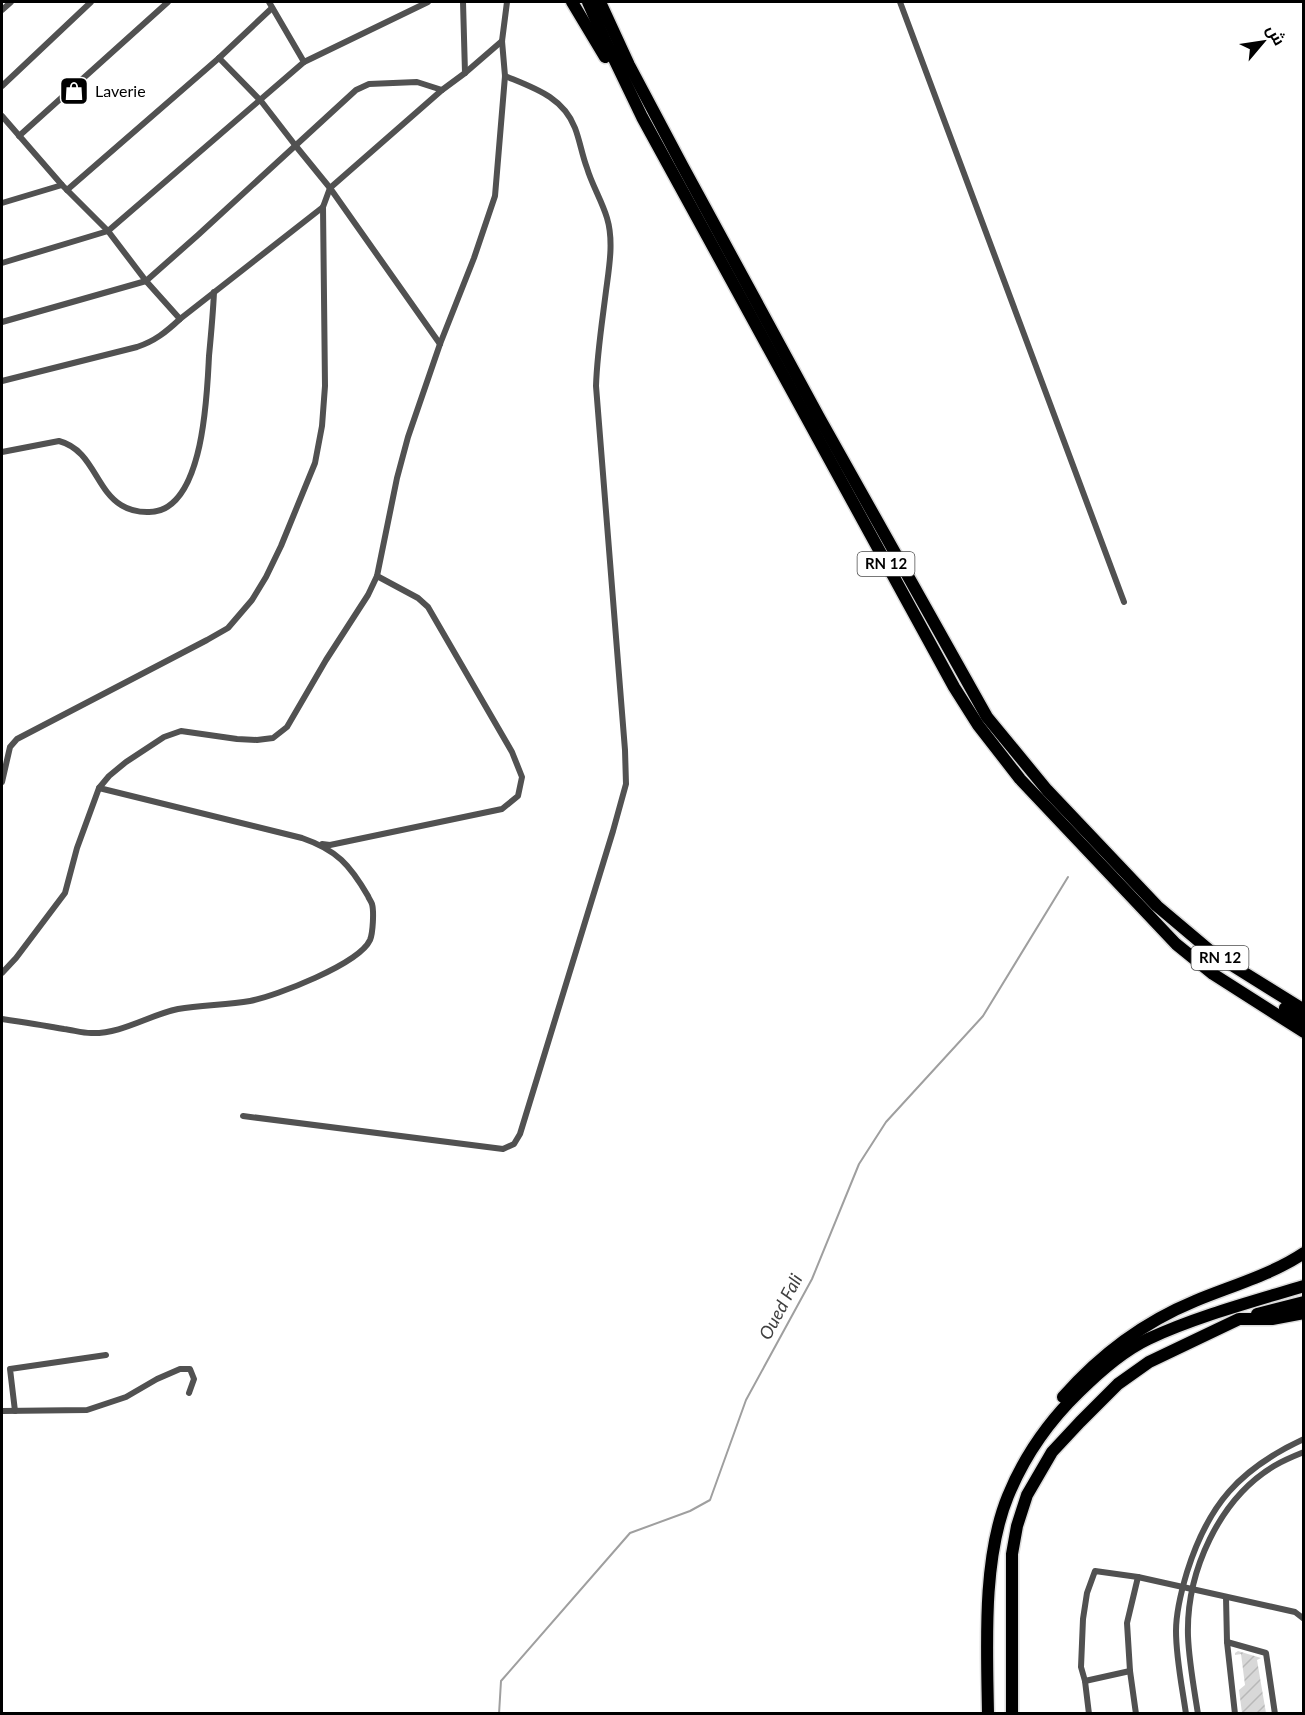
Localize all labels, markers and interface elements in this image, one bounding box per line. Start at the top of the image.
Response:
north arrow [1233,12,1293,72]
text: ش [1262,21,1290,49]
shop icon: Laverie [58,75,90,107]
place label: Laverie [95,81,146,100]
road number: RN 12 [858,552,914,576]
road number: RN 12 [1192,946,1248,970]
water label: Oued Fali [754,1270,807,1343]

